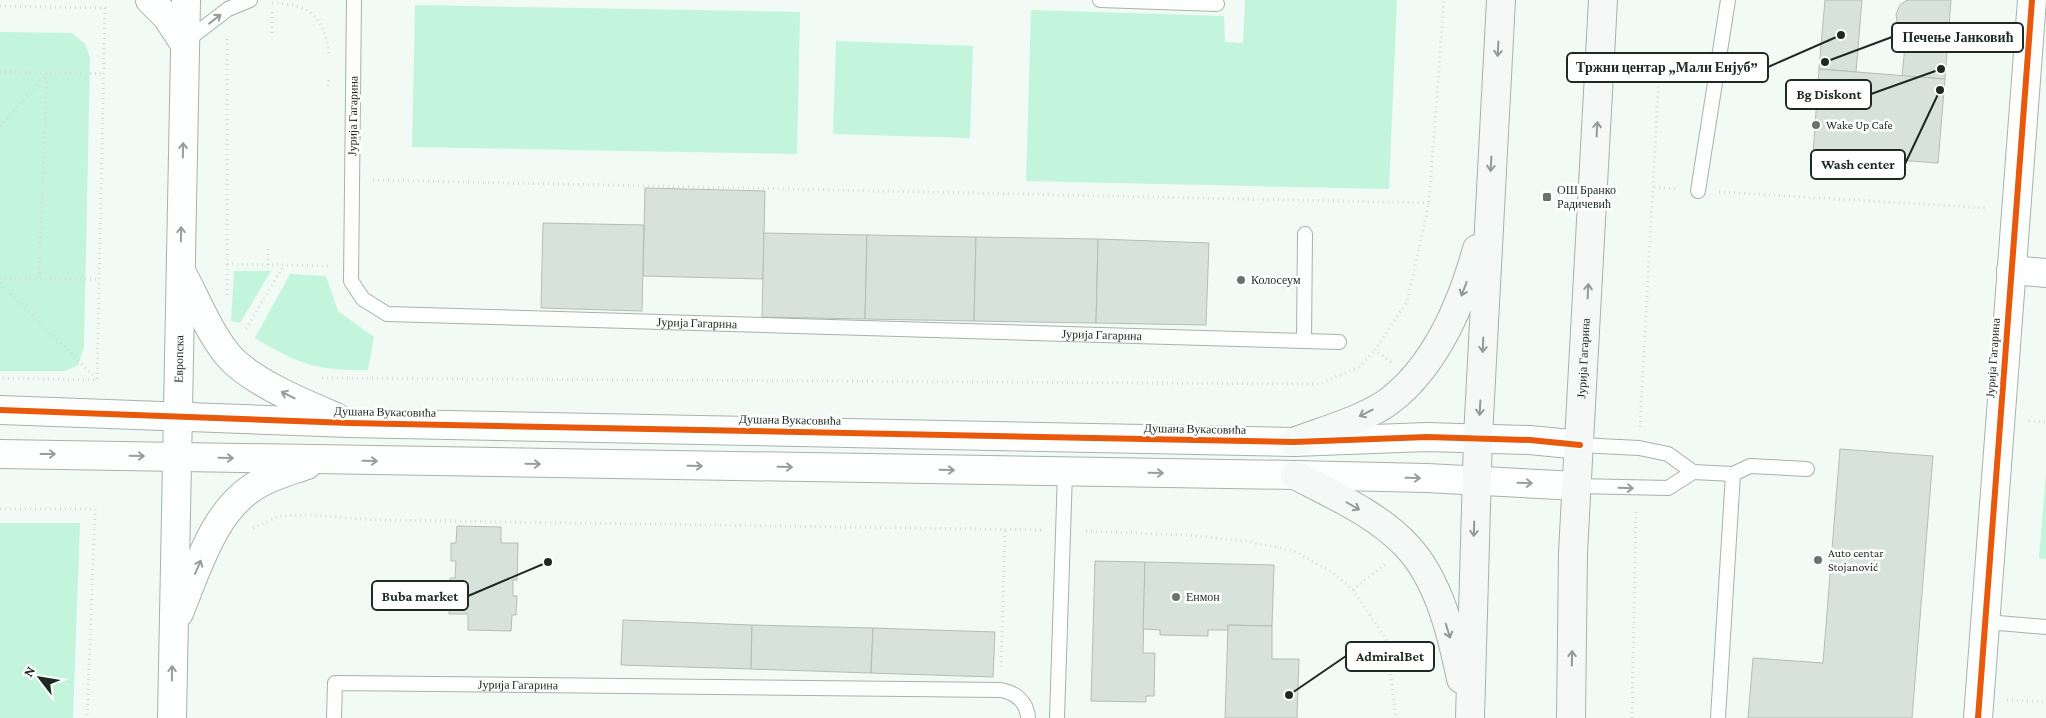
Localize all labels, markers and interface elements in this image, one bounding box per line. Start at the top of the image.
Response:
one-way arrow [208,13,221,24]
callout: Печење Јанковић [1892,23,2023,52]
text: Печење Јанковић [1903,29,2014,45]
one-way arrow [1493,40,1503,56]
callout: Тржни центар „Мали Енјуб” [1567,53,1768,82]
text: Тржни центар „Мали Енјуб” [1576,59,1758,76]
street label: Јурија Гагарина [345,75,361,156]
callout: Bg Diskont [1786,80,1871,109]
text: Bg Diskont [1796,86,1863,102]
place label: Wake Up Cafe [1826,118,1893,132]
marker: Wake Up Cafe [1810,119,1822,131]
one-way arrow [1592,121,1601,137]
one-way arrow [178,142,187,158]
callout: Wash center [1811,150,1905,179]
one-way arrow [1487,155,1496,171]
text: Wash center [1820,156,1895,172]
place label: ОШ Бранко Радичевић [1557,183,1616,211]
marker: ОШ Бранко Радичевић [1541,191,1553,203]
one-way arrow [176,226,186,242]
place label: Колосеум [1251,273,1301,287]
marker: Колосеум [1235,274,1247,286]
one-way arrow [1459,281,1468,296]
one-way arrow [1584,283,1593,299]
street label: Јурија Гагарина [657,315,738,331]
street label: Јурија Гагарина [1574,317,1593,399]
street label: Јурија Гагарина [1983,317,2003,399]
street label: Јурија Гагарина [1061,327,1143,343]
street label: Европска [172,334,186,383]
one-way arrow [1478,337,1488,353]
one-way arrow [281,390,296,400]
one-way arrow [1475,400,1484,416]
street label: Душана Вукасовића [334,404,437,420]
one-way arrow [1359,409,1374,418]
street label: Душана Вукасовића [739,412,842,428]
street label: Душана Вукасовића [1144,421,1247,437]
one-way arrow [40,450,56,459]
one-way arrow [129,451,145,460]
one-way arrow [217,453,233,463]
one-way arrow [362,456,378,466]
one-way arrow [524,459,540,468]
one-way arrow [686,461,703,471]
one-way arrow [777,463,793,472]
one-way arrow [939,465,955,475]
one-way arrow [1148,468,1164,478]
one-way arrow [1405,473,1421,482]
one-way arrow [1517,478,1533,488]
one-way arrow [1618,483,1634,493]
one-way arrow [1346,501,1360,511]
one-way arrow [1470,521,1479,537]
place label: Auto centar Stojanović [1828,546,1884,574]
marker: Auto centar Stojanović [1812,554,1824,566]
one-way arrow [194,560,203,575]
callout: Buba market [372,581,468,610]
text: Buba market [382,588,459,604]
place label: Енмон [1186,590,1220,604]
marker: Енмон [1170,591,1182,603]
one-way arrow [1444,623,1454,639]
callout: AdmiralBet [1346,642,1434,671]
text: AdmiralBet [1355,648,1425,664]
one-way arrow [1567,650,1576,666]
north arrow [15,653,65,703]
text: N [20,663,38,680]
one-way arrow [168,666,177,682]
street label: Јурија Гагарина [478,678,559,692]

